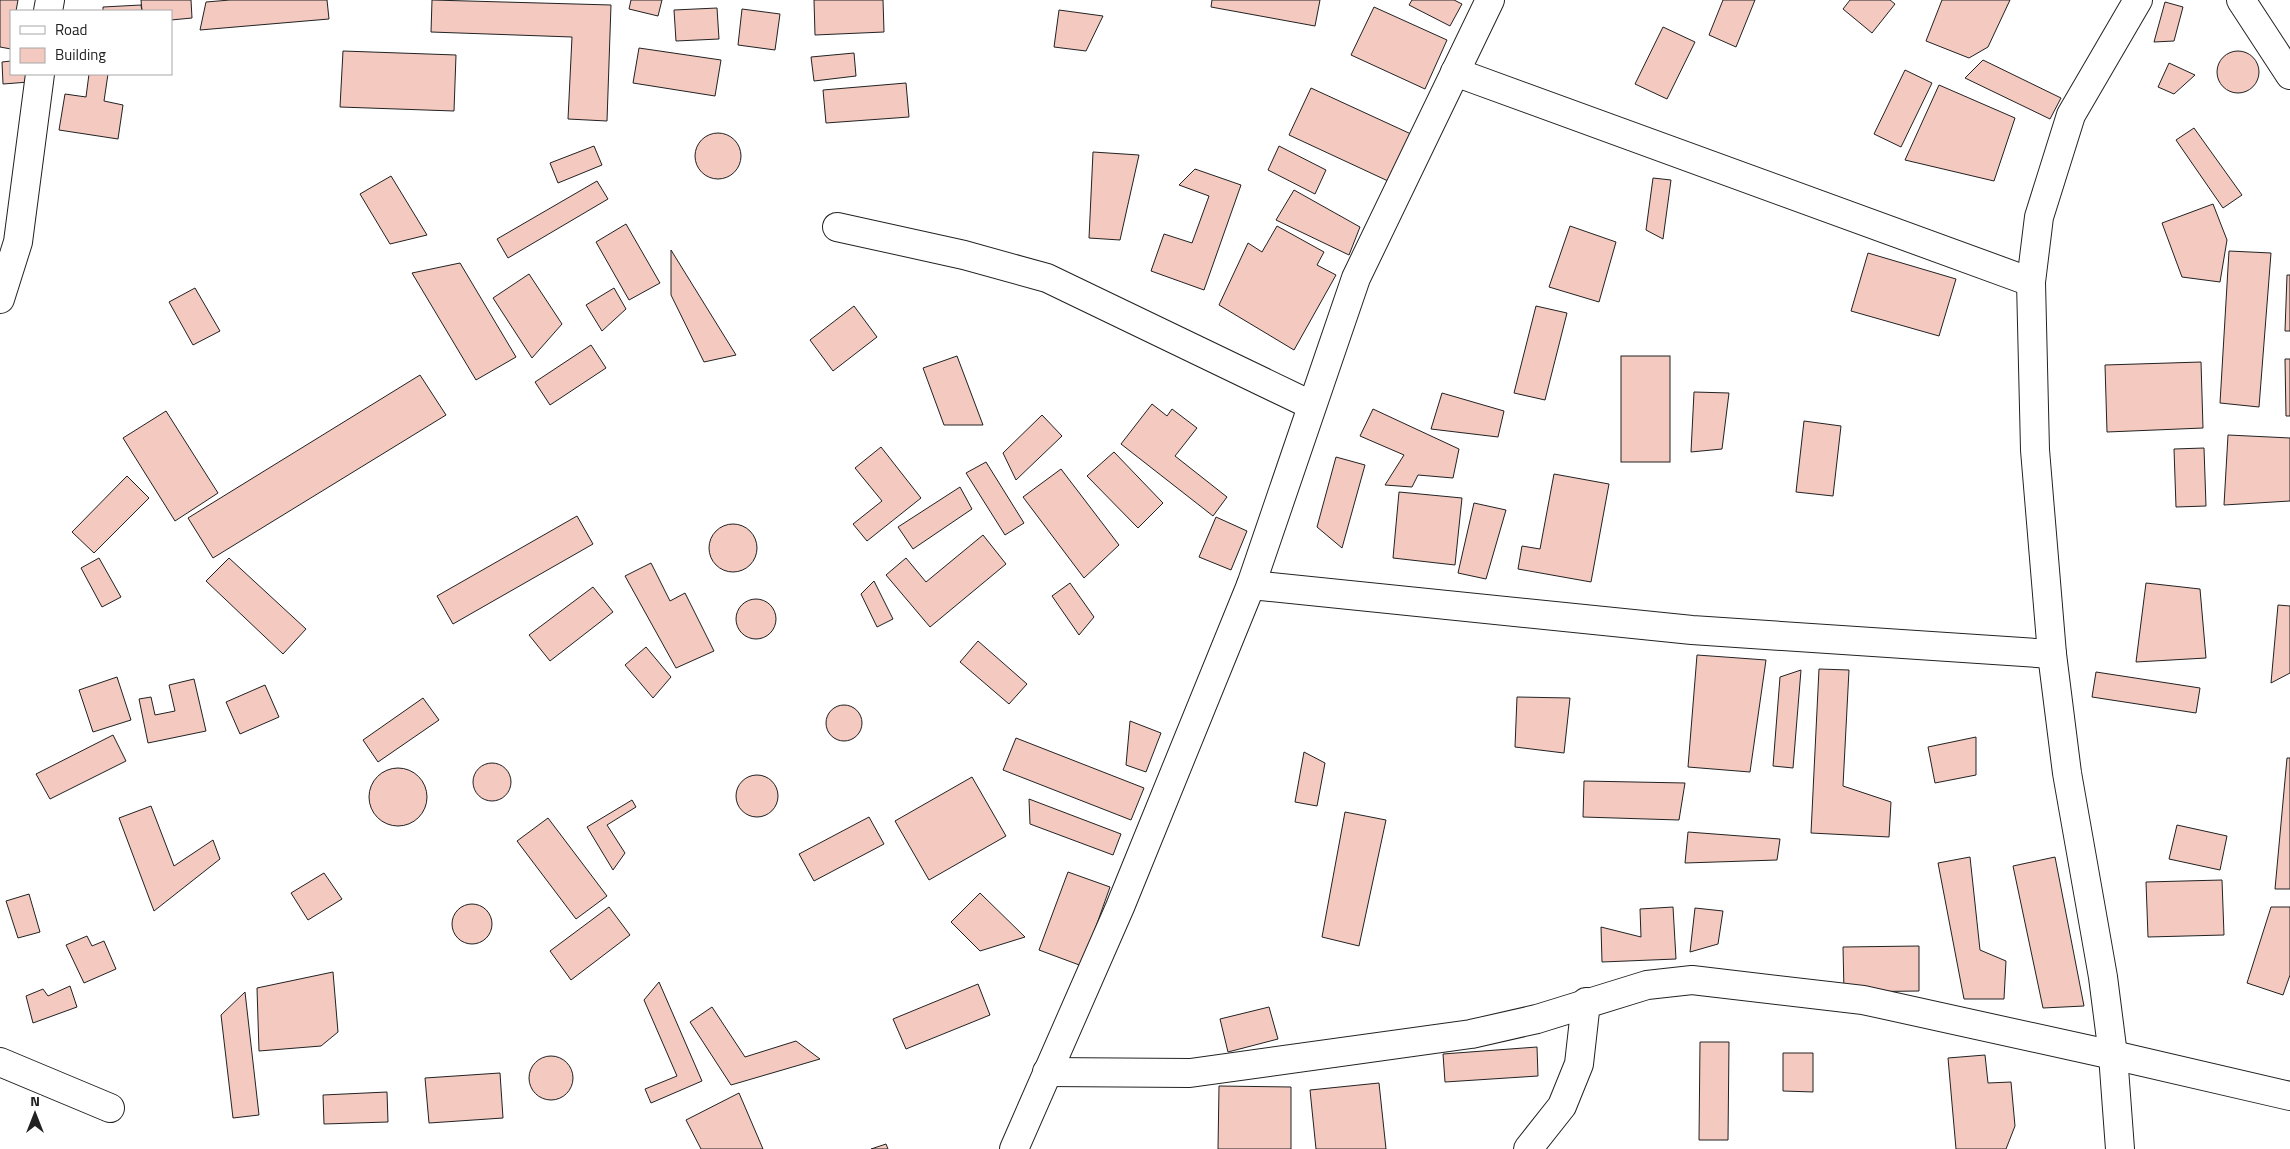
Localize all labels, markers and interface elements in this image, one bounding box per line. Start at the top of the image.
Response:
legend [10,10,172,75]
text: Road [55,18,87,41]
text: Building [55,43,106,66]
north arrow [10,1089,60,1139]
text: N [30,1090,40,1111]

